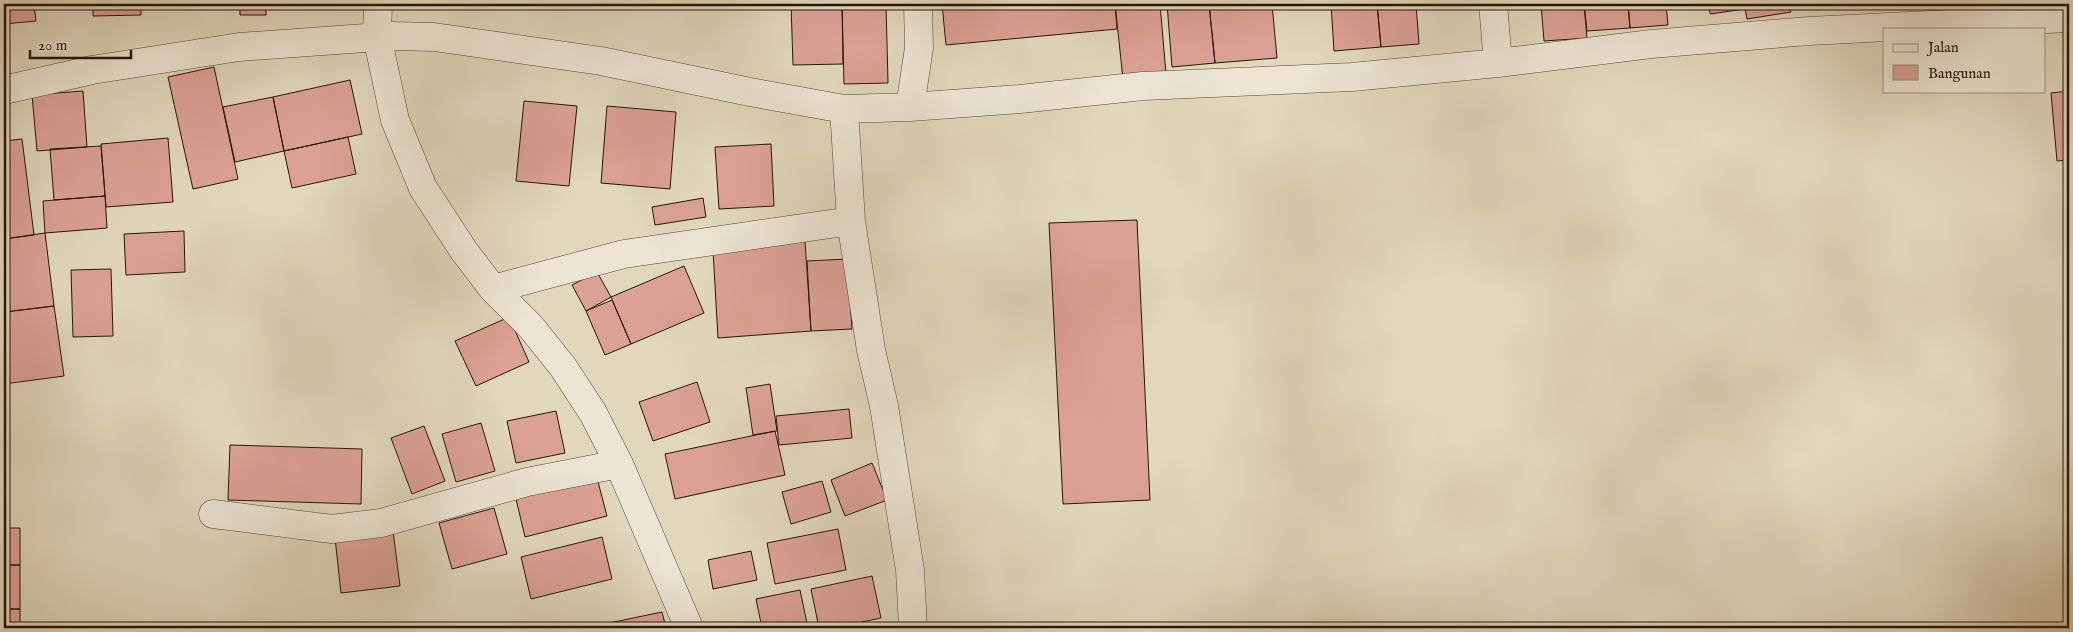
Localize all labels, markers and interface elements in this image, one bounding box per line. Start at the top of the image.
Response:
scale bar [30,28,131,60]
legend [1883,28,2046,92]
text: 20 m [38,36,68,55]
text: Jalan [1926,38,1959,57]
text: Bangunan [1928,64,1991,83]

